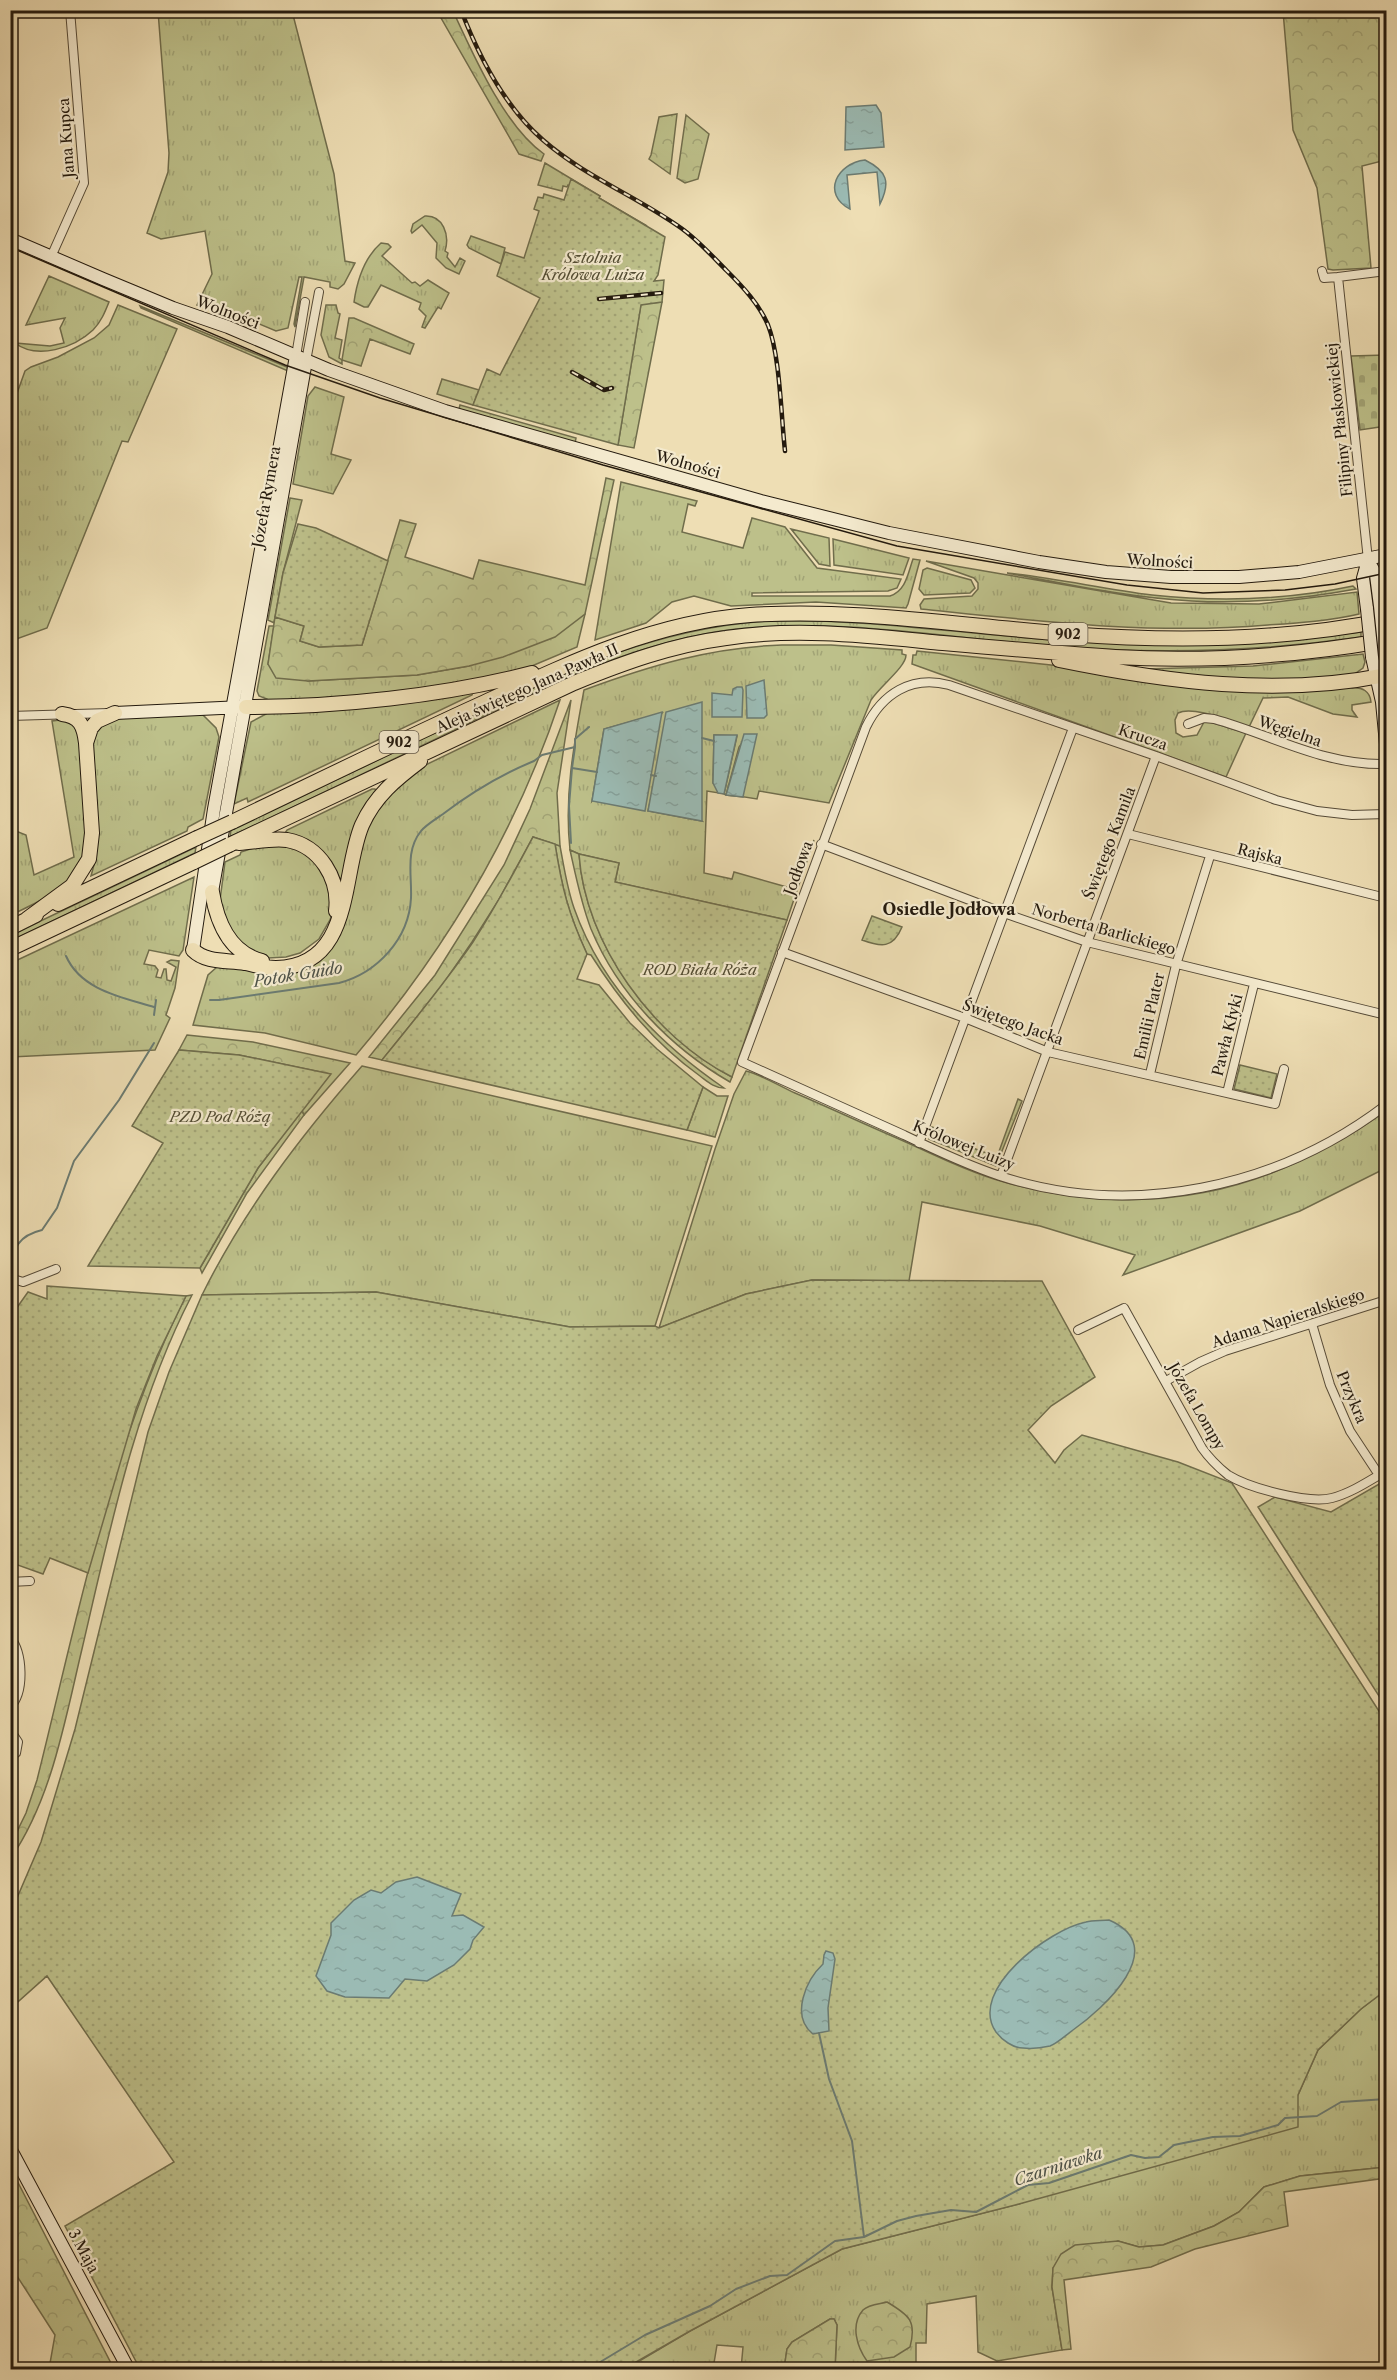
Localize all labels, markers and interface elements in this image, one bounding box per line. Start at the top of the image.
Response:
street label: Jana Kupca [54,97,78,181]
park label: Sztolnia Królowa Luiza [541,248,645,284]
street label: Wolności [193,291,263,333]
street label: Filipiny Płaskowickiej [1321,342,1357,498]
street label: Józefa Rymera [247,445,284,551]
street label: Wolności [653,445,723,482]
street label: Wolności [1125,550,1194,572]
road number: 902 [1048,623,1088,645]
street label: Aleja świętego Jana Pawła II [432,639,621,737]
street label: Węgielna [1255,711,1324,751]
street label: Krucza [1116,720,1170,754]
road number: 902 [380,731,418,753]
street label: Świętego Kamila [1079,784,1139,902]
street label: Jodłowa [779,838,817,900]
street label: Rajska [1235,839,1285,869]
district label: Osiedle Jodłowa [883,899,1016,919]
street label: Norberta Barlickiego [1030,899,1178,959]
water label: Potok Guido [250,957,344,991]
park label: ROD Biała Róża [642,960,757,979]
street label: Emilii Plater [1130,970,1168,1061]
street label: Pawła Kłyki [1208,992,1246,1078]
street label: Świętego Jacka [960,995,1066,1049]
park label: PZD Pod Różą [168,1107,271,1126]
street label: Królowej Luizy [910,1116,1019,1174]
street label: Adama Napieralskiego [1208,1284,1367,1352]
street label: Józefa Lompy [1163,1357,1230,1454]
street label: Przykra [1333,1368,1372,1426]
water label: Czarniawka [1011,2142,1105,2190]
street label: 3 Maja [64,2226,104,2276]

